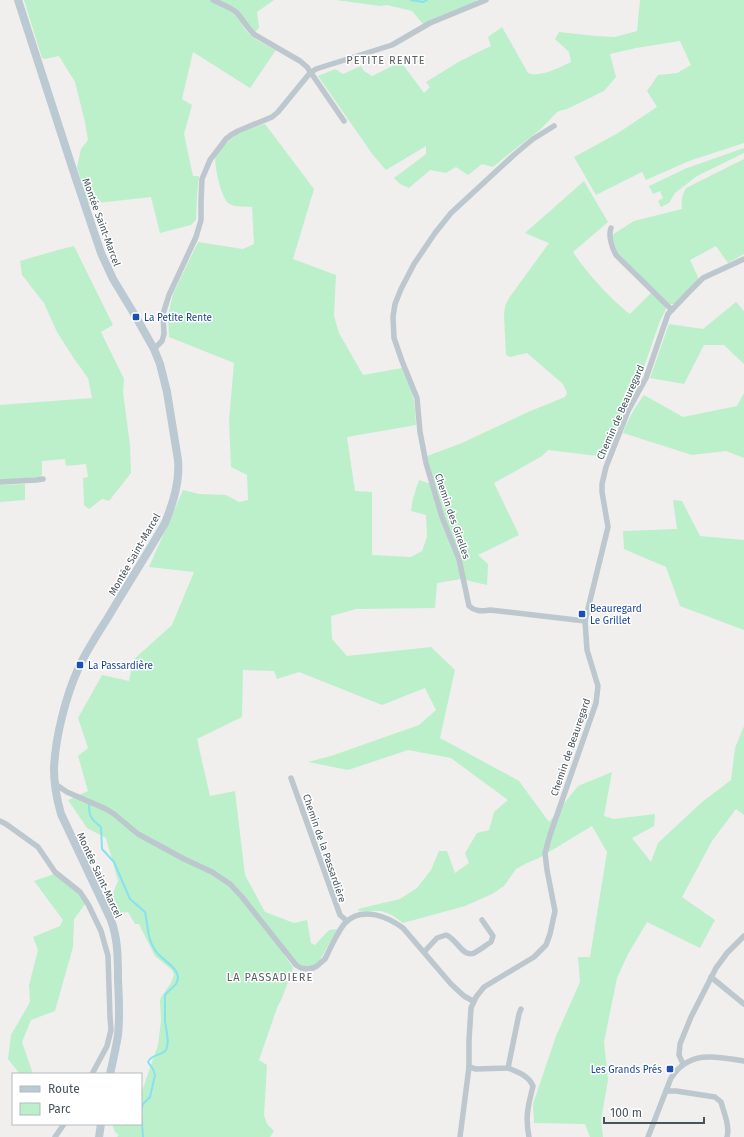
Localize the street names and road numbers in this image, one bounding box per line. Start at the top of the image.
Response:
street label: Montée Saint-Marcel [80,177,123,268]
street label: Chemin de Beauregard [595,363,647,462]
street label: Chemin des Girelles [432,472,472,561]
street label: Montée Saint-Marcel [106,511,163,598]
street label: Chemin de Beauregard [549,697,593,798]
street label: Chemin de la Passardière [300,793,348,904]
street label: Montée Saint-Marcel [74,831,124,920]

